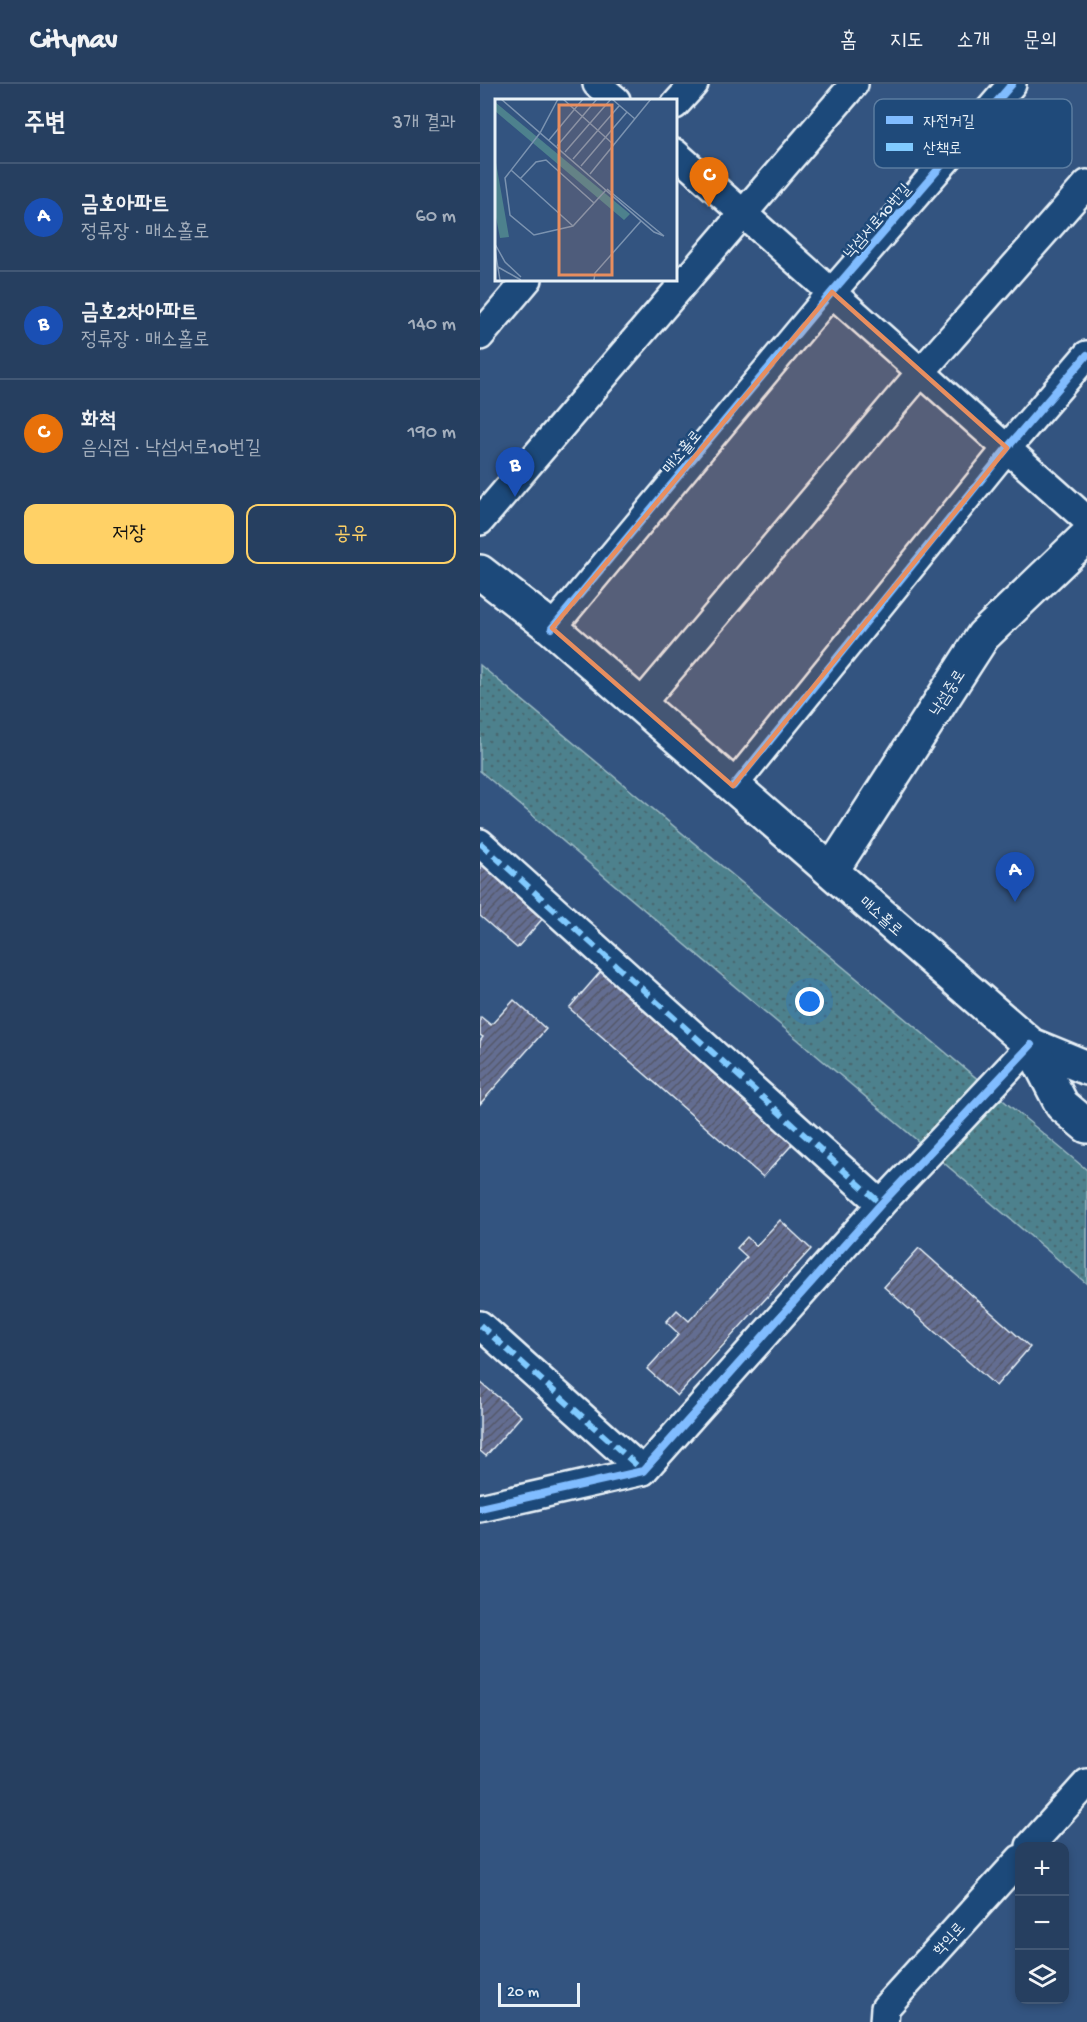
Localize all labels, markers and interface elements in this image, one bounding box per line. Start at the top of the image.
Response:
text: Citynav [30,25,118,58]
text: 홈 [840,30,857,55]
text: 지도 [890,30,923,55]
text: 소개 [956,30,990,55]
text: 문의 [1023,30,1057,55]
inset map [495,99,676,280]
legend [874,99,1072,168]
text: 주변 [24,110,66,141]
text: 3개 결과 [393,113,456,136]
text: 자전거길 [923,114,975,133]
text: 산책로 [923,141,962,160]
pin: C [690,158,728,207]
street label: 낙섬서로10번길 [841,181,916,264]
text: 금호아파트 [81,193,170,219]
text: A [38,206,49,229]
text: 60 m [416,206,456,229]
text: 정류장 · 매소홀로 [81,222,209,245]
text: 금호2차아파트 [81,301,198,327]
text: B [38,314,49,337]
text: 140 m [408,314,456,337]
text: 정류장 · 매소홀로 [81,330,209,353]
text: 화척 [81,409,116,435]
text: C [38,422,49,445]
text: 190 m [408,422,456,445]
street label: 매소홀로 [659,427,708,479]
text: 음식점 · 낙섬서로10번길 [81,438,261,461]
pin: B [495,448,534,497]
button: 저장 [24,504,234,564]
button: 공유 [246,504,456,564]
street label: 낙섬중로 [927,667,971,721]
pin: A [996,852,1034,902]
street label: 매소홀로 [854,893,906,942]
your location [795,987,824,1016]
map controls [1015,1842,1069,2004]
button: + [1015,1842,1069,1896]
button: − [1015,1896,1069,1950]
street label: 학익로 [931,1920,971,1961]
button: layers [1015,1950,1069,2004]
scale bar [498,1980,580,2008]
text: 20 m [507,1984,539,2003]

